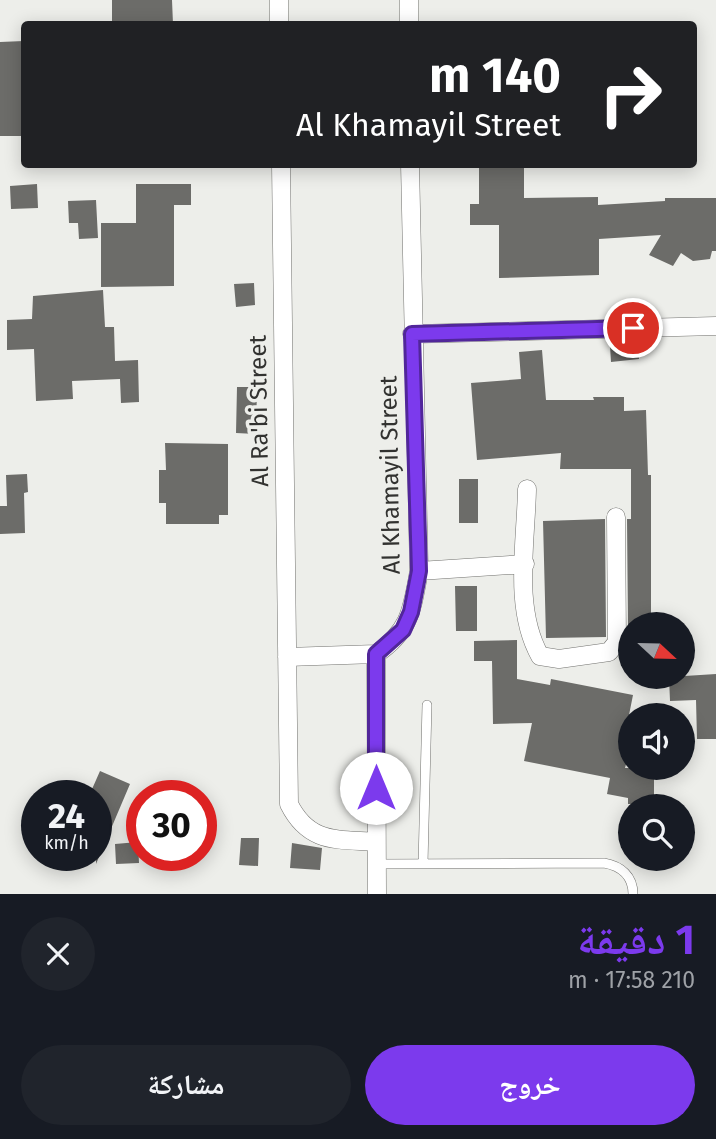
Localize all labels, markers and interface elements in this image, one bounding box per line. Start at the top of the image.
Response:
text: 140 m [429,46,561,105]
icon: right [585,49,676,140]
text: Al Khamayil Street [296,106,561,144]
pin [603,298,663,358]
icon: arrive [614,309,652,347]
street label: Al Ra'bi Street [244,334,274,487]
street label: Al Khamayil Street [374,375,406,575]
north arrow [618,612,695,690]
map controls [618,612,695,871]
button: sound [618,703,695,780]
position arrow [339,751,413,825]
speed limit sign: 30 [126,780,217,871]
button: search [618,794,695,871]
text: 24 [48,795,85,837]
text: km/h [44,832,89,854]
text: 1 دقيقة [577,915,695,965]
button: close [21,917,95,991]
text: 210 m · 17:58 [568,966,695,994]
button: مشاركة [21,1045,351,1125]
button: خروج [365,1045,695,1125]

